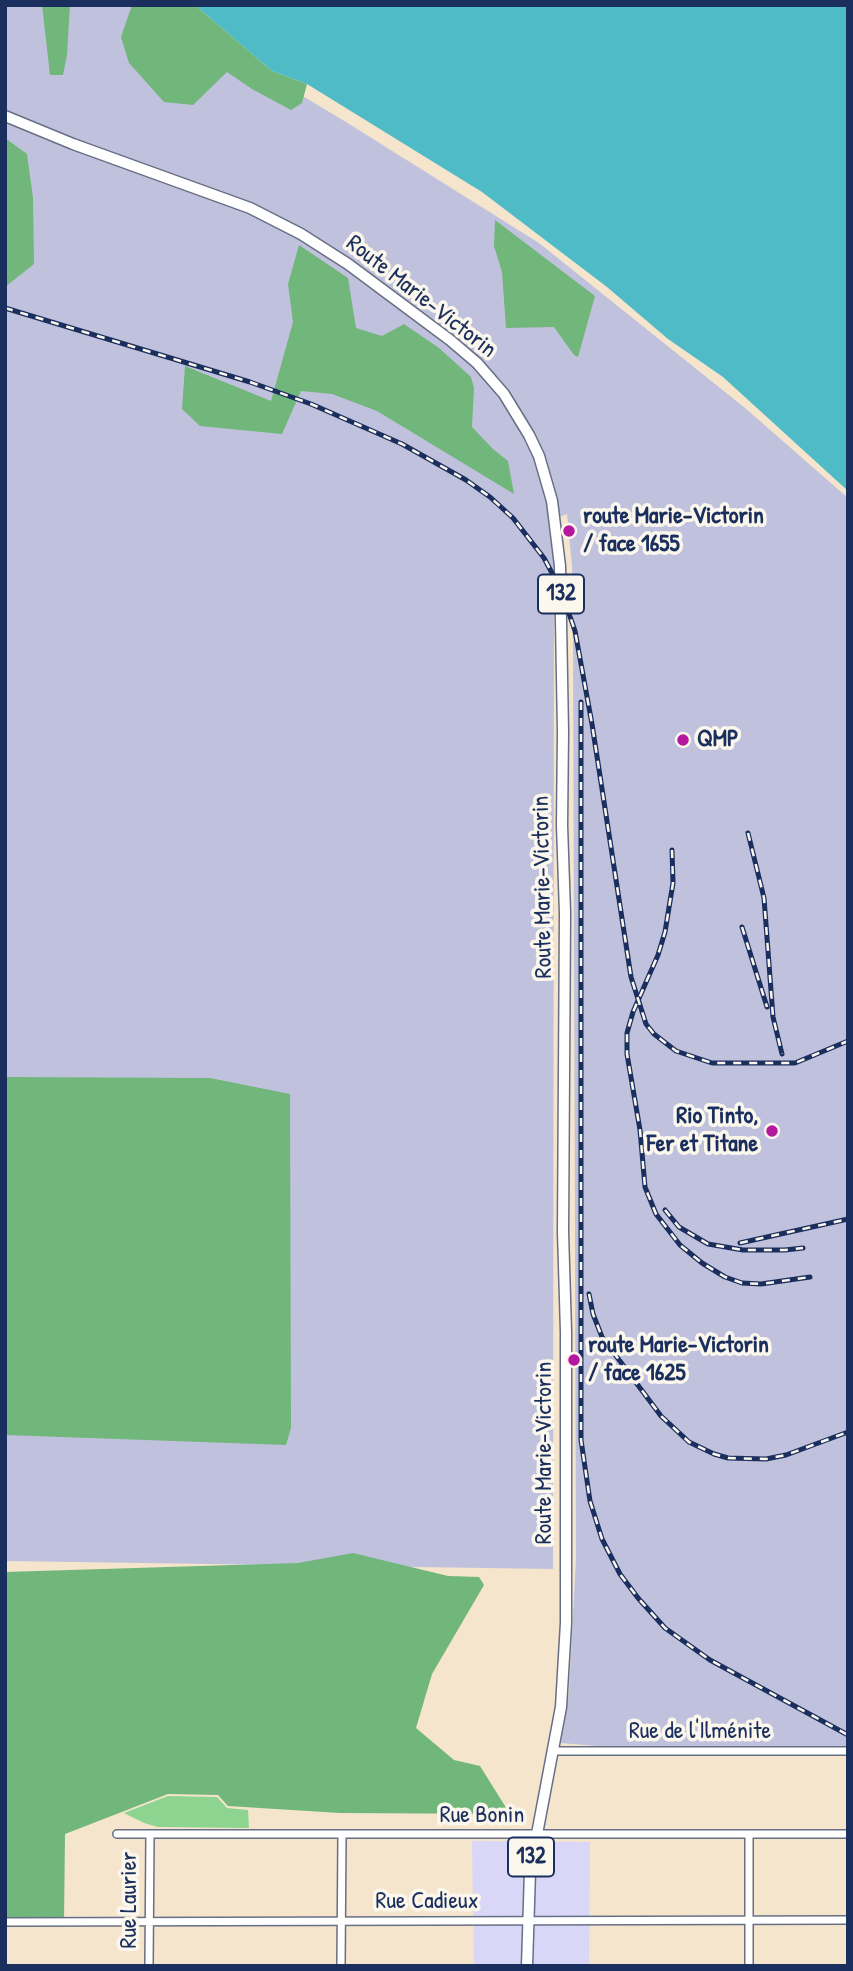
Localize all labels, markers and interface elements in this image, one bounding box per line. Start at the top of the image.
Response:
street label: Route Marie-Victorin [340,229,502,365]
place label: route Marie-Victorin / face 1655 [583,503,764,559]
marker: route Marie-Victorin / face 1655 [561,523,577,539]
road number: 132 [538,574,584,614]
place label: QMP [697,726,739,754]
marker: QMP [675,732,691,748]
street label: Route Marie-Victorin [527,795,559,979]
place label: Rio Tinto, Fer et Titane [647,1103,758,1159]
marker: Rio Tinto, Fer et Titane [764,1123,780,1139]
place label: route Marie-Victorin / face 1625 [588,1332,769,1388]
marker: route Marie-Victorin / face 1625 [566,1352,582,1368]
street label: Route Marie-Victorin [531,1362,559,1544]
street label: Rue de l'Ilménite [629,1718,771,1746]
street label: Rue Bonin [440,1802,524,1830]
road number: 132 [508,1838,554,1876]
street label: Rue Laurier [116,1852,144,1948]
street label: Rue Cadieux [376,1888,478,1916]

